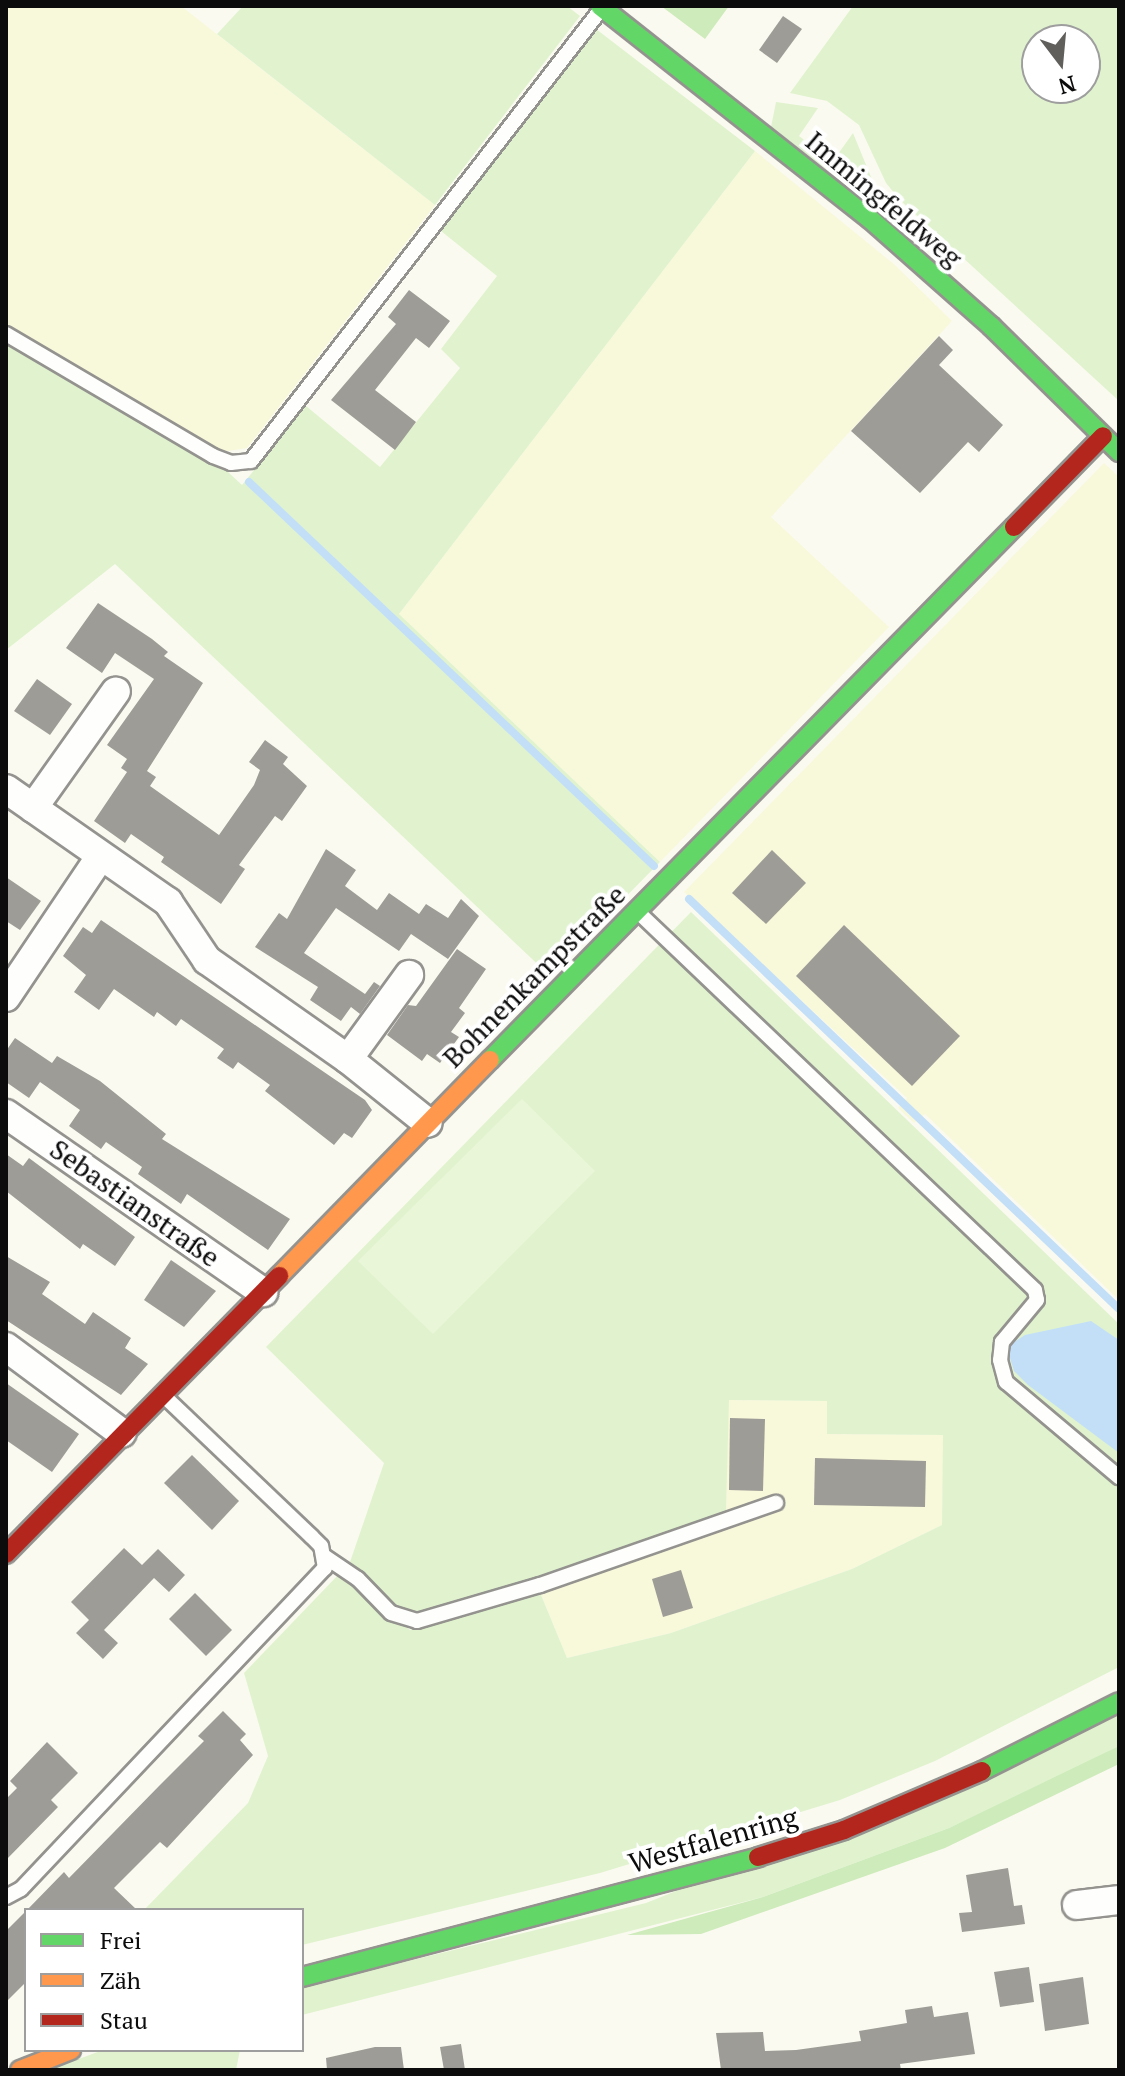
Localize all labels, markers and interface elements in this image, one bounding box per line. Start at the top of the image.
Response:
north arrow [1021,24,1101,104]
text: N [1055,69,1079,102]
street label: Immingfeldweg [799,124,969,274]
street label: Bohnenkampstraße [436,878,632,1074]
street label: Sebastianstraße [44,1132,226,1274]
street label: Westfalenring [625,1800,801,1880]
legend [24,1908,304,2052]
text: Frei [100,1924,142,1956]
text: Zäh [100,1964,141,1996]
text: Stau [100,2004,148,2036]

